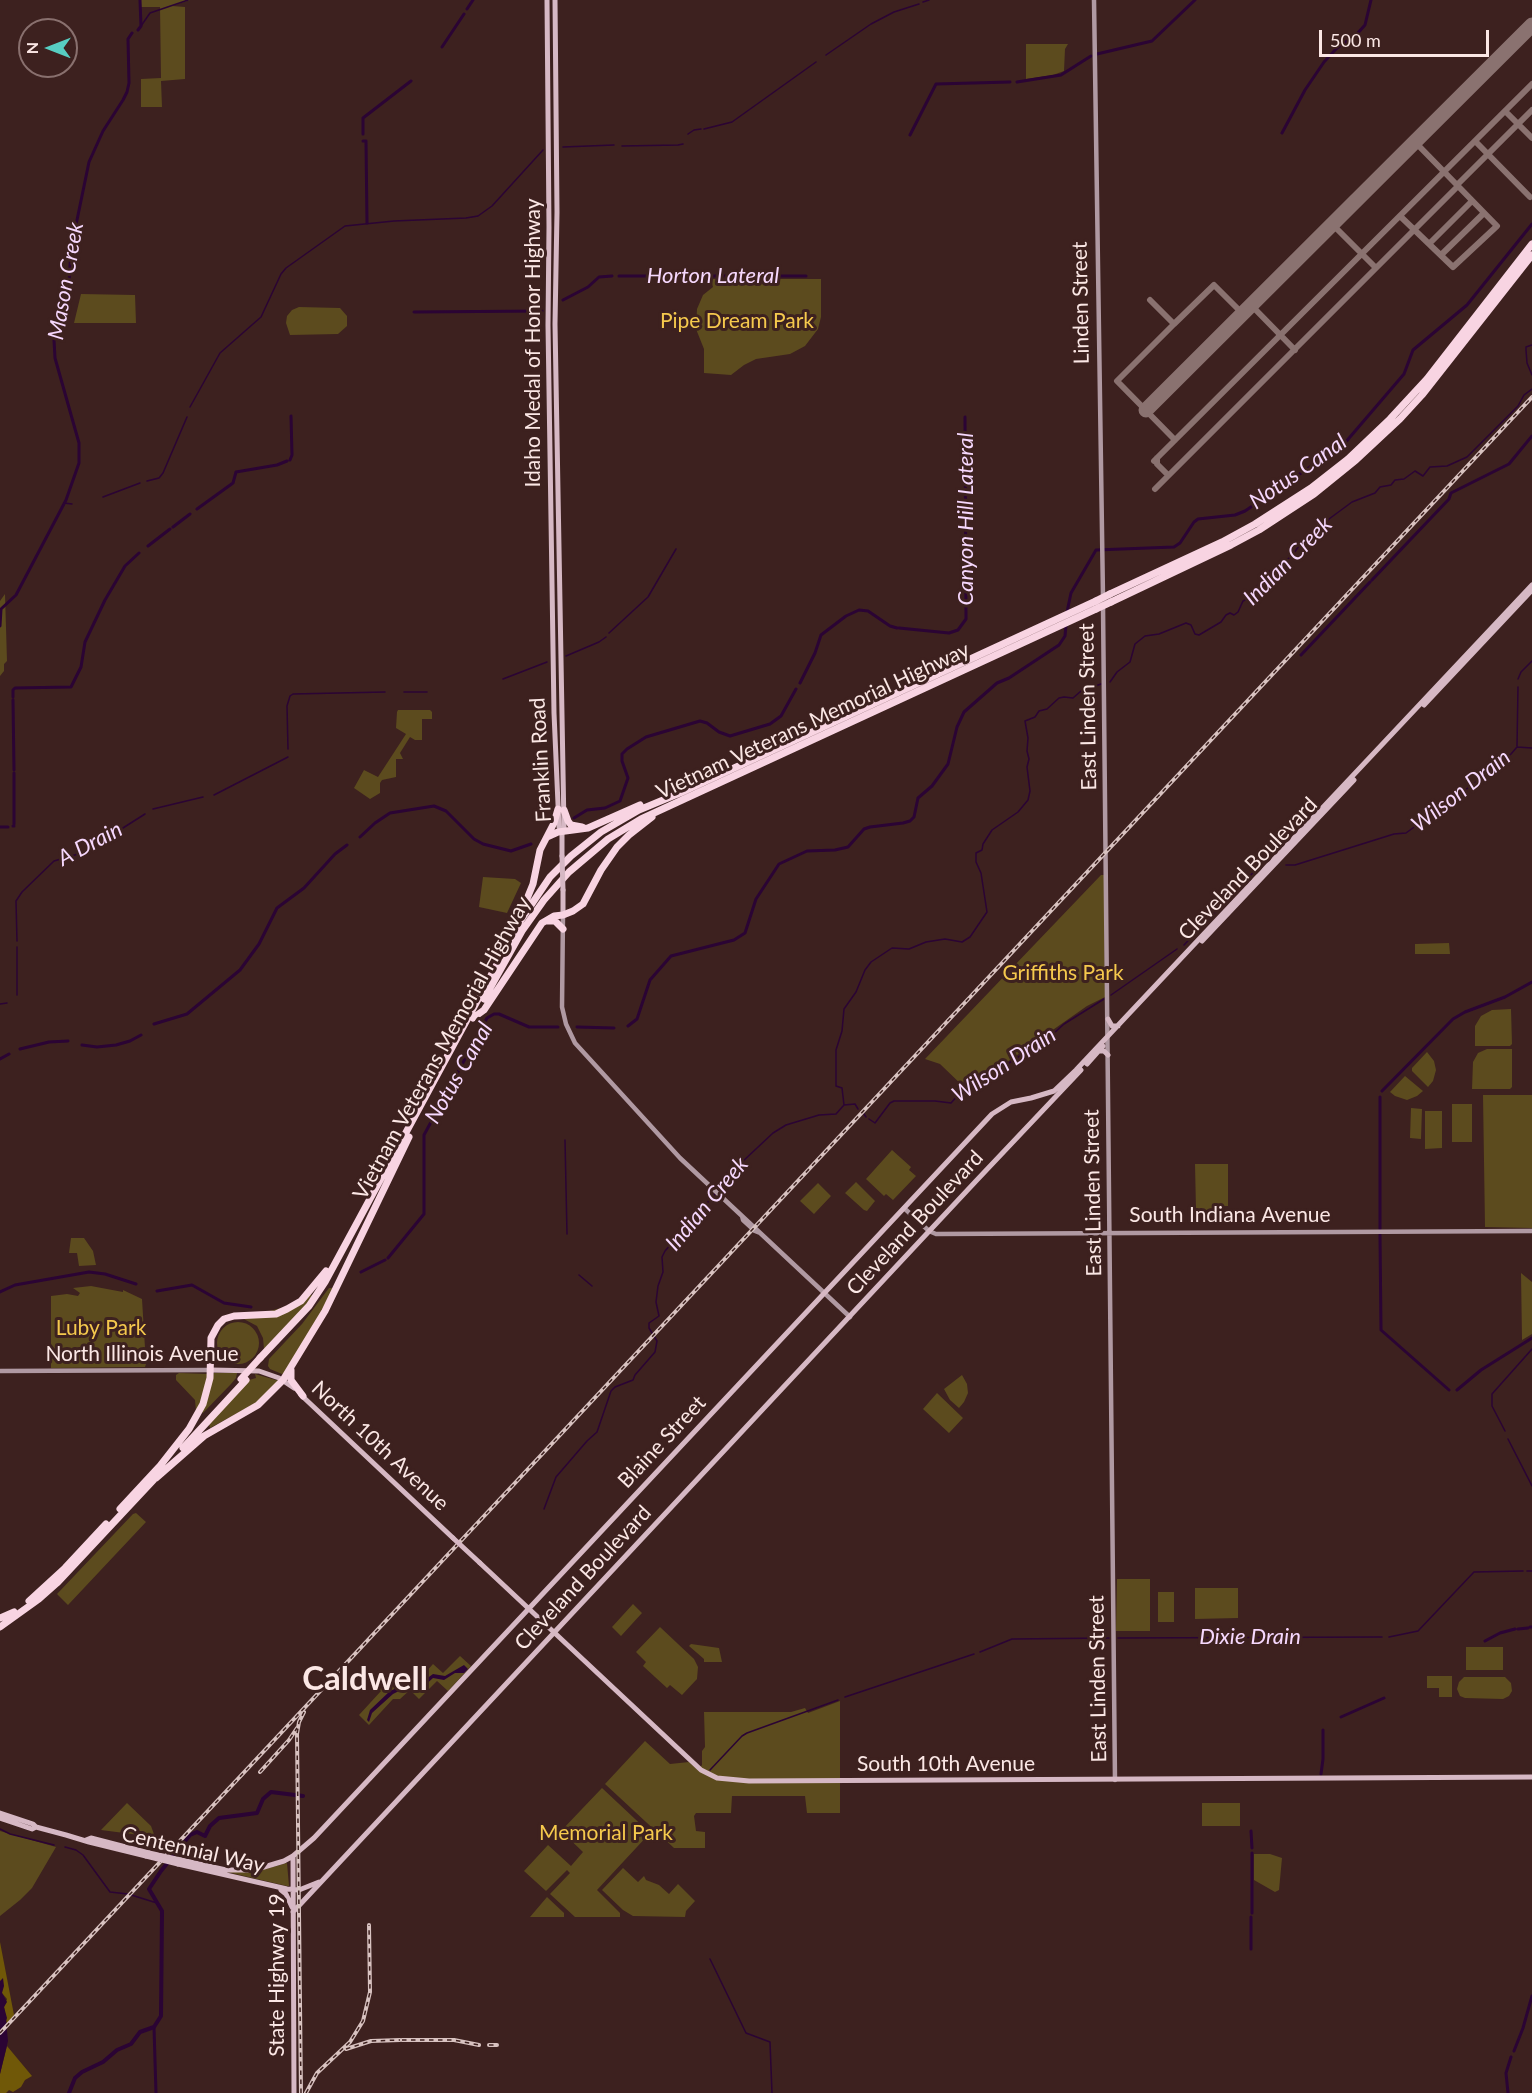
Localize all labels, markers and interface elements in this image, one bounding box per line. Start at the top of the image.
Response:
north arrow [18,18,78,78]
scale bar [1322,18,1492,56]
text: 500 m [1330,29,1381,51]
text: N [22,42,41,54]
street label: Idaho Medal of Honor Highway [520,198,546,488]
water label: Mason Creek [43,220,89,342]
street label: Linden Street [1067,241,1095,365]
water label: Horton Lateral [647,263,779,289]
park label: Pipe Dream Park [660,308,814,334]
water label: Notus Canal [1244,429,1352,515]
water label: Canyon Hill Lateral [953,433,979,605]
water label: Indian Creek [1238,511,1338,611]
street label: East Linden Street [1074,623,1102,791]
street label: Vietnam Veterans Memorial Highway [652,637,974,805]
street label: Franklin Road [525,697,557,823]
water label: Wilson Drain [1406,744,1516,838]
street label: Cleveland Boulevard [1173,792,1323,946]
water label: A Drain [53,816,127,872]
street label: Vietnam Veterans Memorial Highway [348,892,536,1204]
park label: Griffiths Park [1002,960,1124,986]
water label: Notus Canal [419,1018,499,1128]
water label: Wilson Drain [947,1022,1061,1108]
street label: East Linden Street [1079,1109,1107,1277]
street label: Cleveland Boulevard [841,1145,989,1301]
water label: Indian Creek [660,1152,754,1256]
street label: South Indiana Avenue [1129,1202,1331,1228]
park label: Luby Park [56,1315,146,1341]
street label: North Illinois Avenue [45,1341,239,1367]
street label: North 10th Avenue [306,1376,454,1516]
street label: Blaine Street [613,1391,711,1493]
street label: Cleveland Boulevard [509,1500,657,1656]
street label: East Linden Street [1084,1595,1112,1763]
water label: Dixie Drain [1199,1624,1301,1650]
district label: Caldwell [302,1659,428,1699]
street label: South 10th Avenue [857,1751,1035,1777]
park label: Memorial Park [539,1820,673,1846]
street label: Centennial Way [119,1821,267,1879]
street label: State Highway 19 [264,1893,290,2057]

